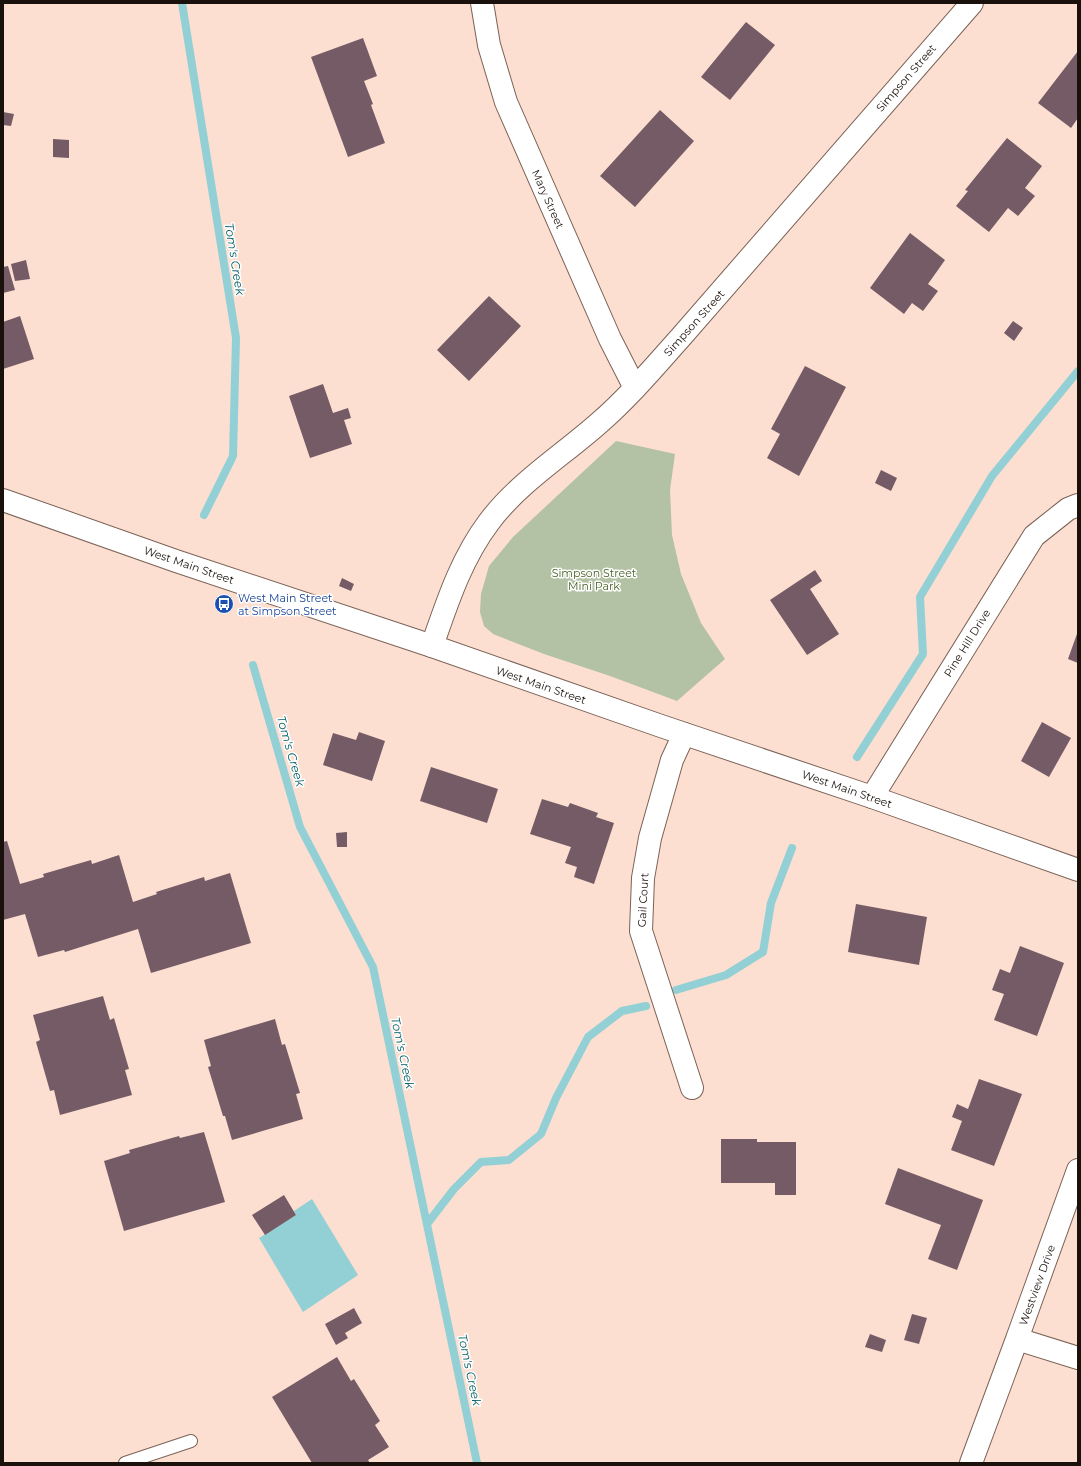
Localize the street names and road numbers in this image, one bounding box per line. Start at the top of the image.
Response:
street label: Simpson Street [873,41,939,115]
street label: Mary Street [529,167,568,231]
street label: Simpson Street [660,286,728,359]
street label: West Main Street [142,543,236,587]
street label: Pine Hill Drive [941,606,994,680]
street label: West Main Street [494,663,588,707]
street label: West Main Street [800,767,894,811]
street label: Gail Court [635,872,651,928]
street label: Westview Drive [1016,1242,1058,1327]

